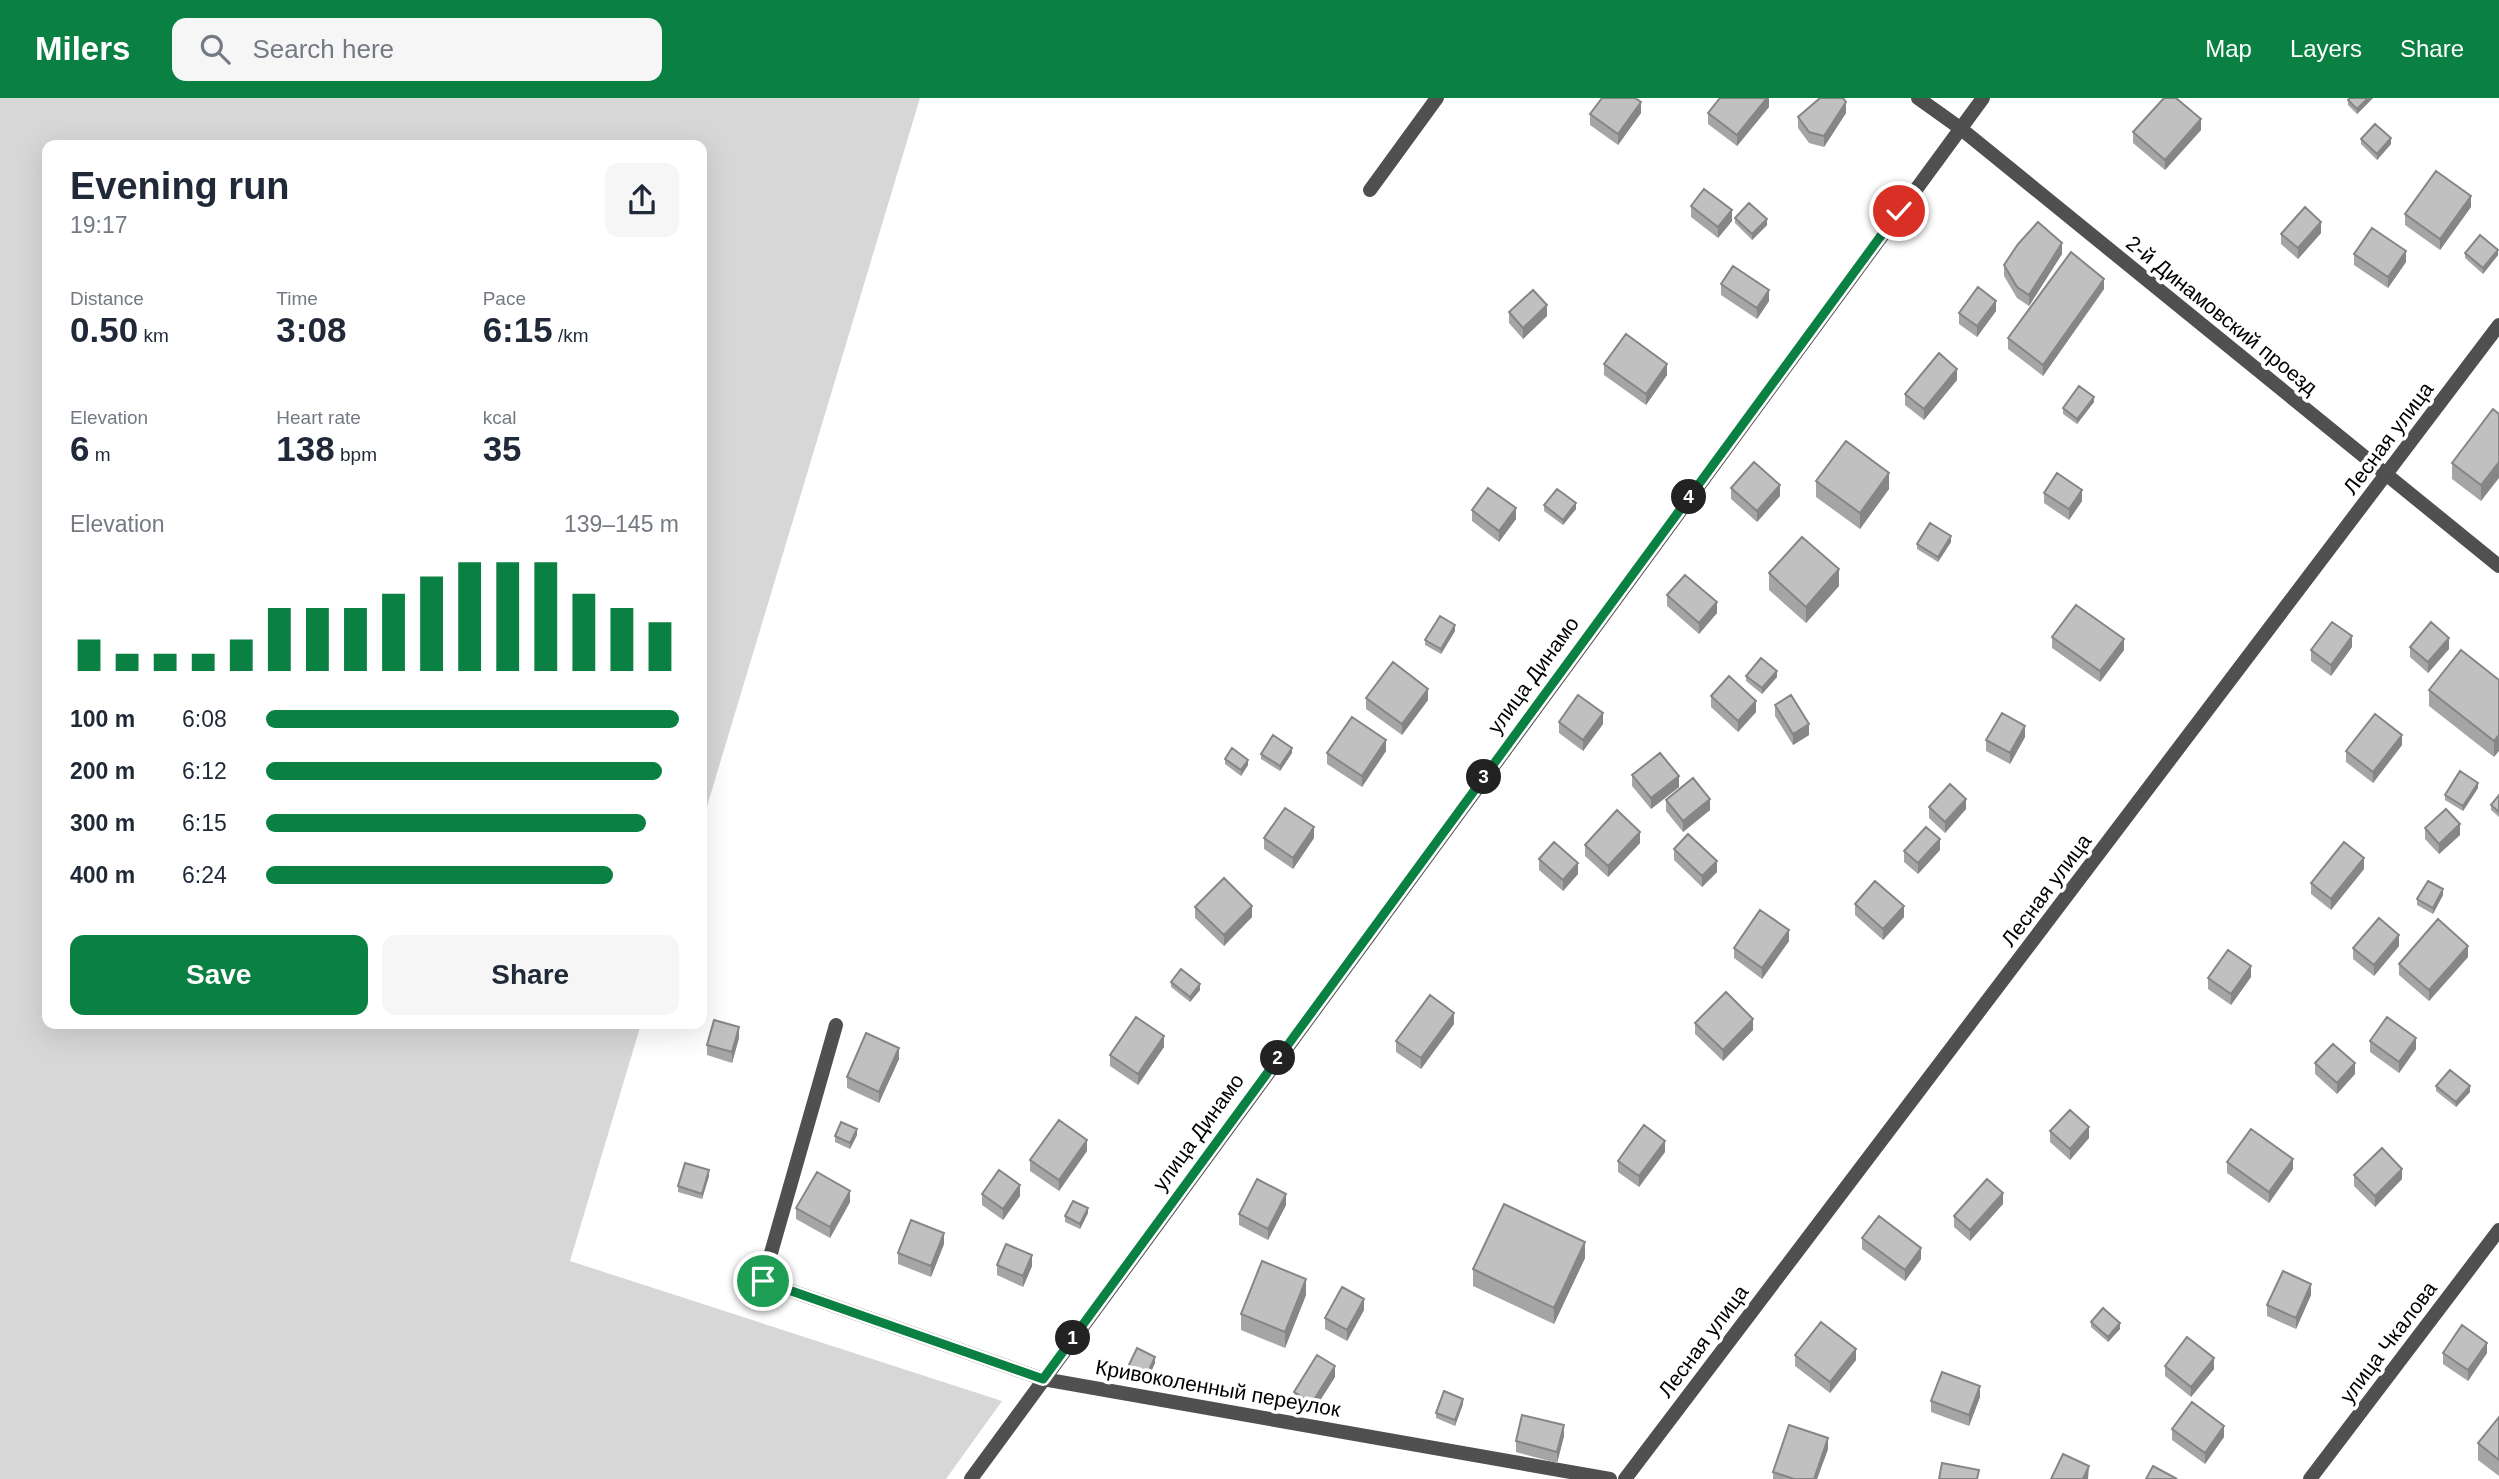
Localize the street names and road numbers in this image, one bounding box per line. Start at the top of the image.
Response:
street label: 2-й Динамовский проезд [2122,231,2322,399]
street label: Лесная улица [2338,377,2438,499]
street label: улица Динамо [1483,612,1583,738]
street label: Лесная улица [1996,829,2096,951]
street label: улица Динамо [1148,1069,1248,1195]
street label: улица Чкалова [2335,1277,2441,1407]
street label: Лесная улица [1653,1280,1753,1402]
street label: Кривоколенный переулок [1094,1355,1343,1421]

